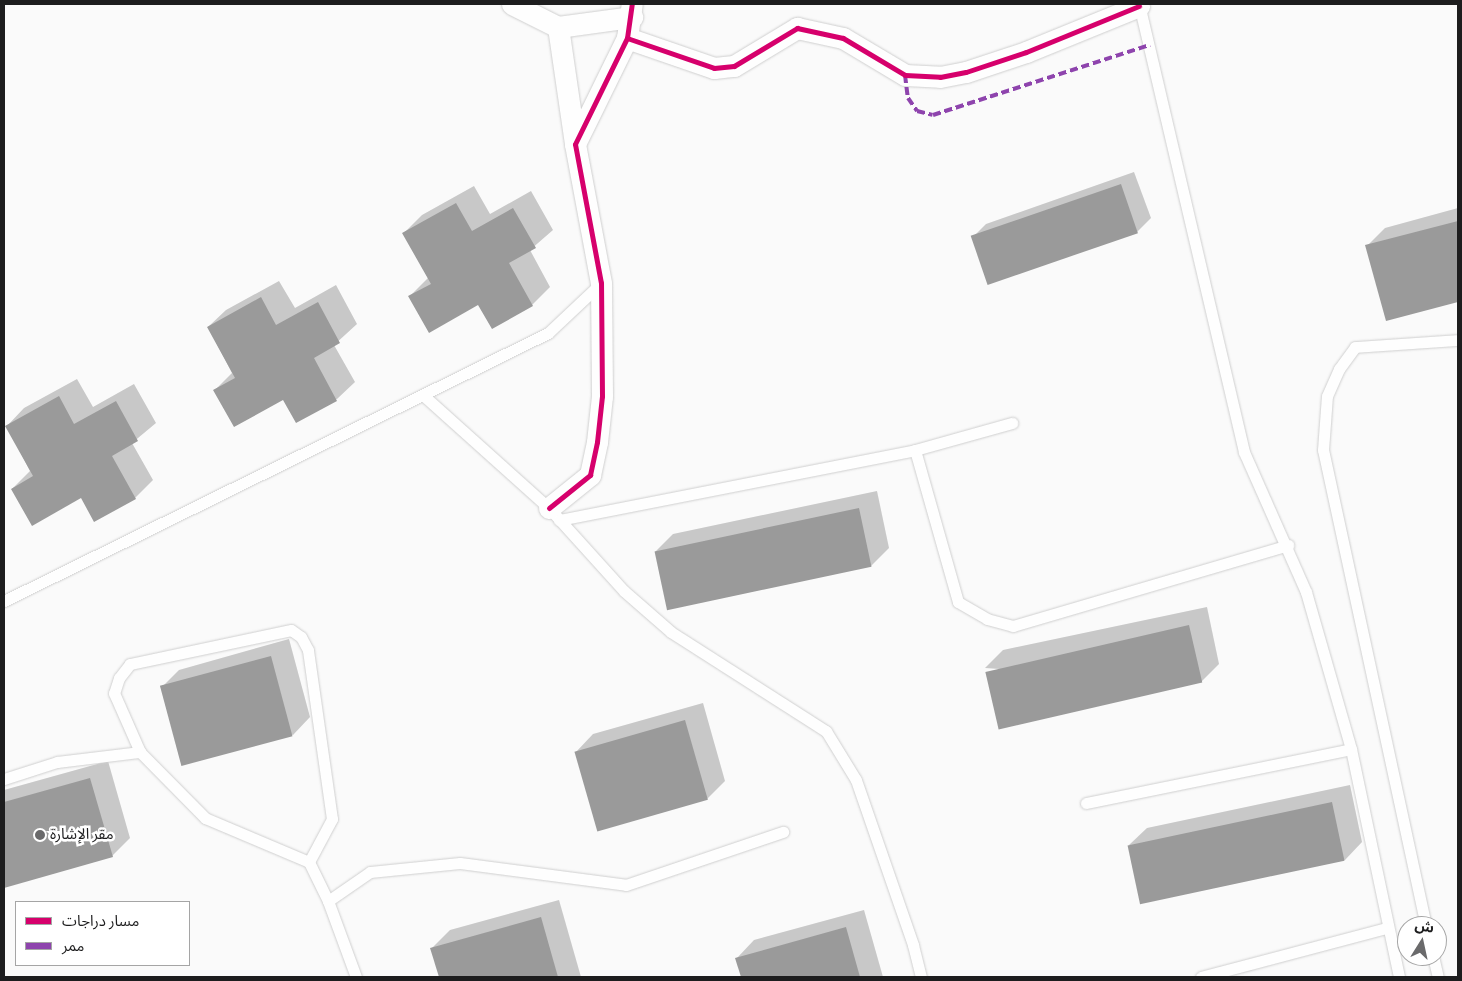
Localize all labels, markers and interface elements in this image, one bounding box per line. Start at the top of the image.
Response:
place label: مقر الإشارة [50,826,114,844]
marker: مقر الإشارة [34,829,46,841]
legend [15,901,190,966]
text: مسار دراجات [62,912,139,930]
north arrow [1397,916,1447,966]
text: ش [1414,917,1435,937]
text: ممر [62,937,85,955]

